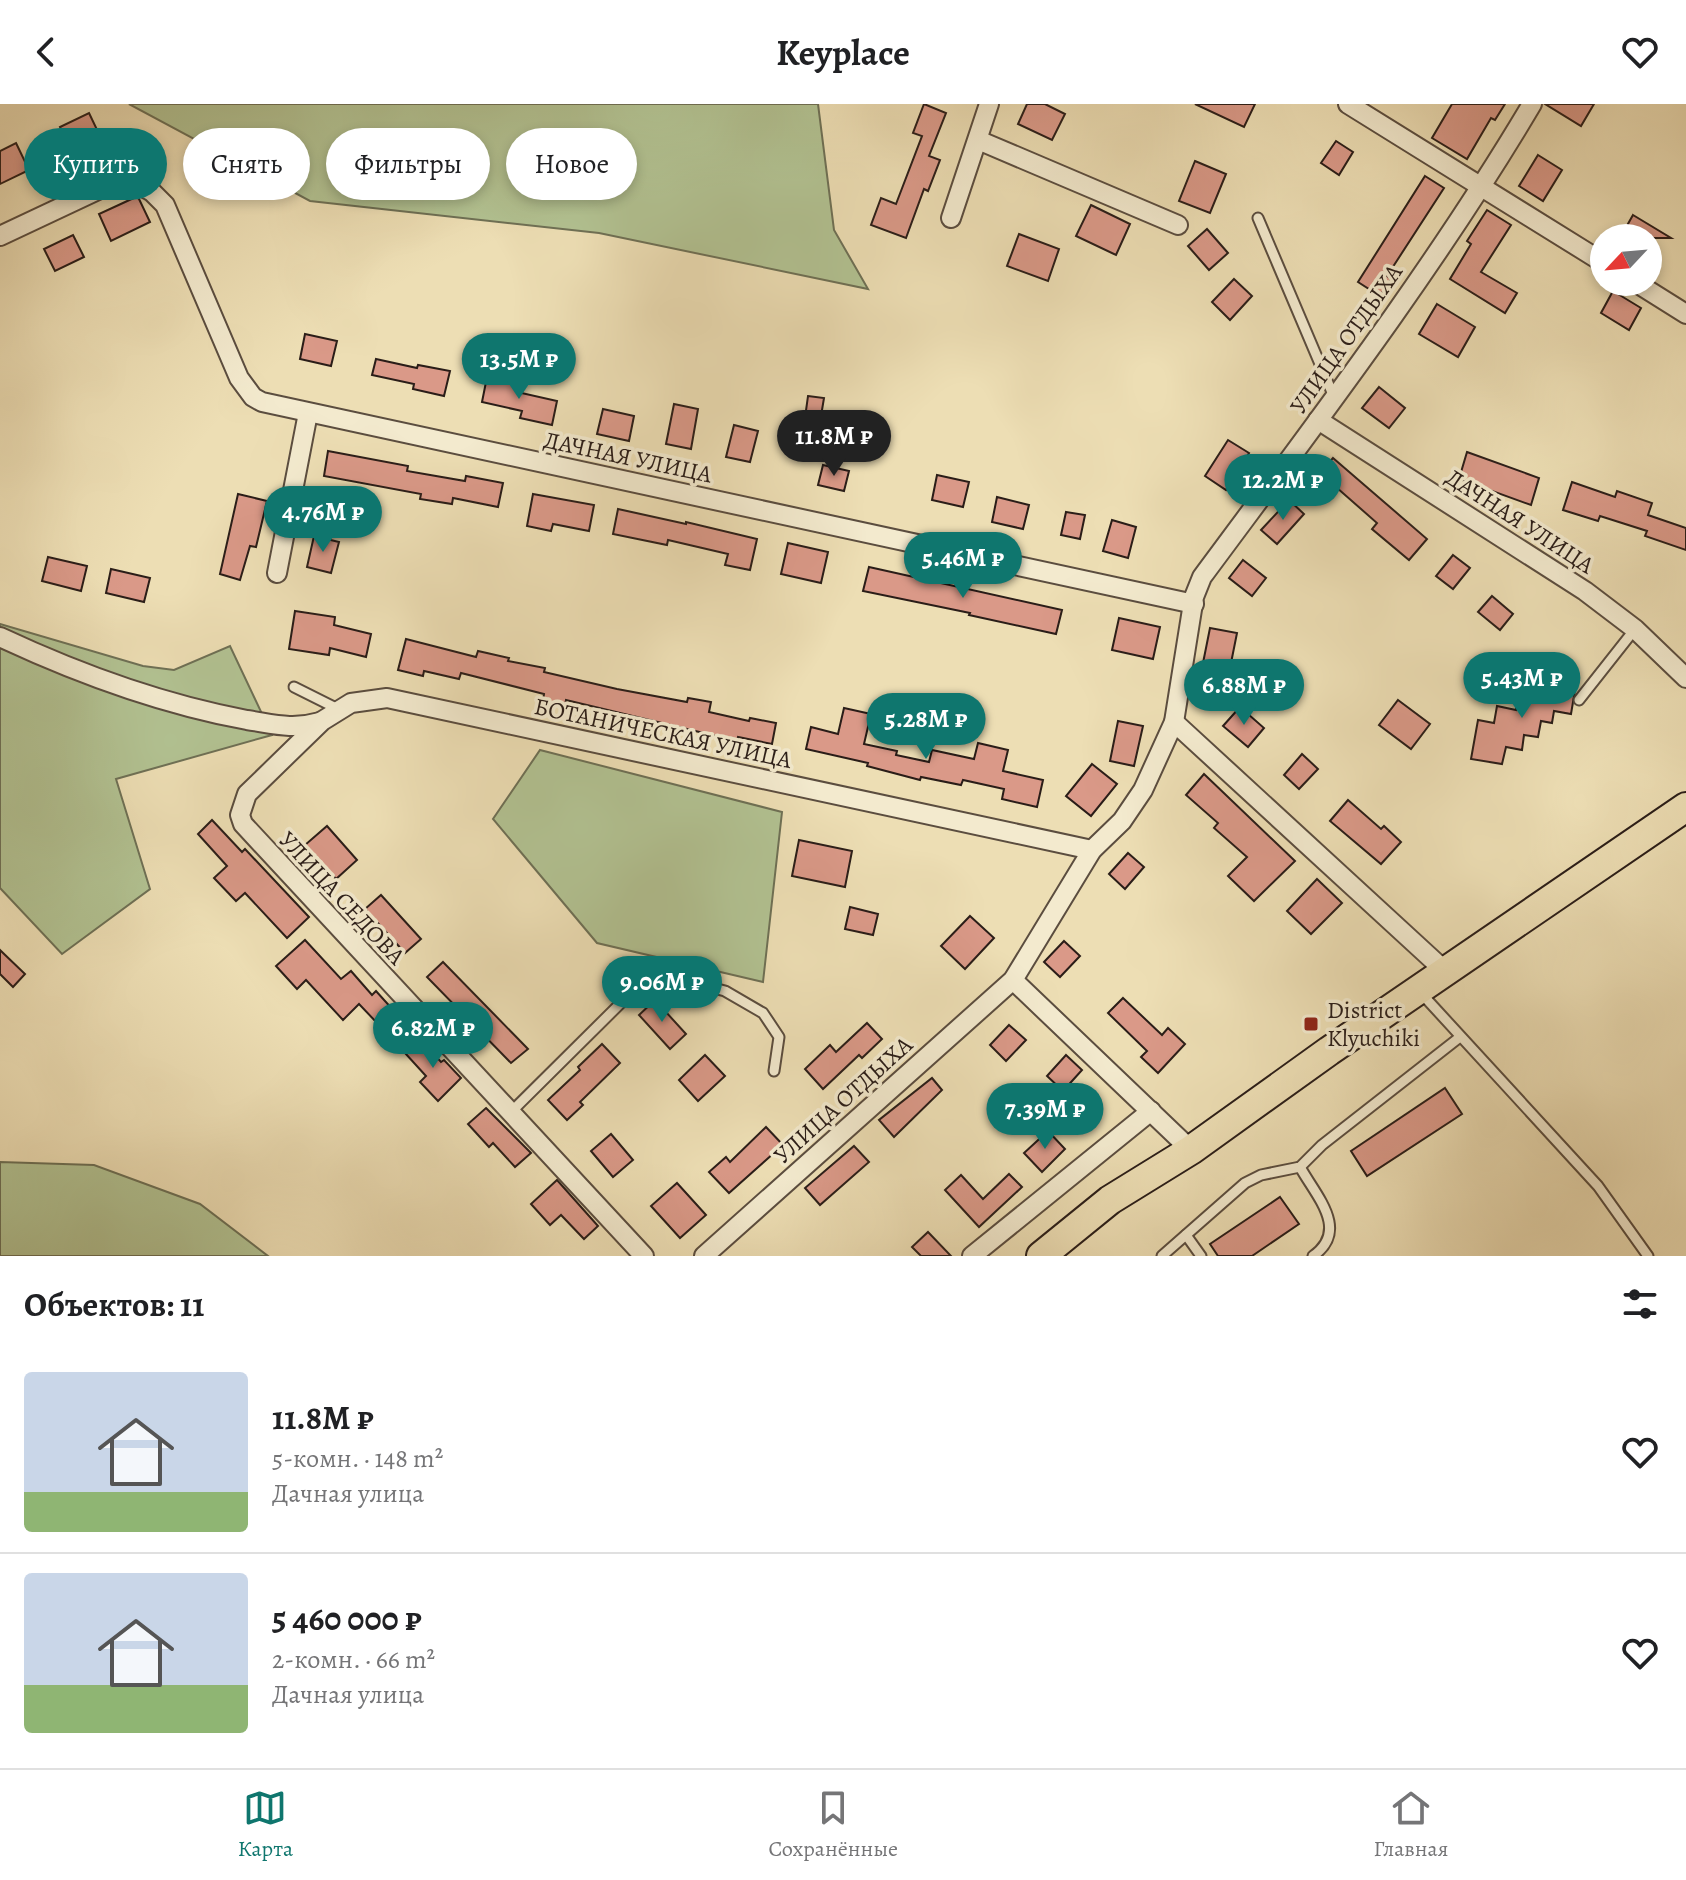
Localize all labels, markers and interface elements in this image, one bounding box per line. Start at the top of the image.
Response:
text: Keyplace [776,28,910,77]
icon: back [24,30,68,74]
icon: heart [1618,30,1662,74]
chip: Купить [24,128,167,200]
chip: Снять [183,128,310,200]
chip: Фильтры [326,128,490,200]
chip: Новое [506,128,637,200]
north arrow [1590,224,1662,296]
map controls [1590,224,1662,296]
street label: УЛИЦА ОТДЫХА [1282,257,1410,420]
pin: 13.5M ₽ [445,333,593,401]
text: 13.5M ₽ [480,341,558,376]
pin: 11.8M ₽ [760,410,908,478]
text: 11.8M ₽ [795,418,873,453]
street label: ДАЧНАЯ УЛИЦА [541,424,716,491]
pin: 12.2M ₽ [1209,454,1357,522]
street label: ДАЧНАЯ УЛИЦА [1440,461,1601,582]
text: 12.2M ₽ [1242,462,1324,497]
pin: 4.76M ₽ [249,486,397,554]
text: 4.76M ₽ [282,494,364,529]
pin: 5.46M ₽ [889,532,1037,600]
text: 5.46M ₽ [922,540,1004,575]
pin: 5.43M ₽ [1448,652,1596,720]
pin: 6.88M ₽ [1170,659,1318,727]
text: 5.43M ₽ [1481,660,1563,695]
text: 6.88M ₽ [1202,667,1286,702]
street label: БОТАНИЧЕСКАЯ УЛИЦА [531,690,796,776]
pin: 5.28M ₽ [852,693,1000,761]
text: 5.28M ₽ [885,701,967,736]
street label: УЛИЦА СЕДОВА [272,824,413,973]
pin: 9.06M ₽ [588,956,736,1024]
text: 9.06M ₽ [620,964,704,999]
place label: District Klyuchiki [1327,994,1420,1054]
pin: 6.82M ₽ [359,1002,507,1070]
text: 6.82M ₽ [391,1010,475,1045]
marker: District Klyuchiki [1302,1015,1320,1033]
street label: УЛИЦА ОТДЫХА [767,1028,920,1171]
pin: 7.39M ₽ [971,1083,1119,1151]
text: 7.39M ₽ [1004,1091,1086,1126]
text: Объектов: 11 [24,1281,204,1328]
icon: filters [1618,1282,1662,1326]
text: 11.8M ₽ [272,1394,374,1441]
icon: home [88,1404,184,1500]
icon: heart [1618,1430,1662,1474]
text: 5-комн. · 148 m² [272,1441,443,1476]
text: Дачная улица [272,1476,424,1511]
text: 5 460 000 ₽ [272,1595,422,1642]
icon: home [88,1605,184,1701]
icon: heart [1618,1631,1662,1675]
text: 2-комн. · 66 m² [272,1642,435,1677]
text: Дачная улица [272,1677,424,1712]
tab: Карта [238,1786,293,1864]
tab: Сохранённые [768,1786,898,1864]
tab: Главная [1373,1786,1448,1864]

